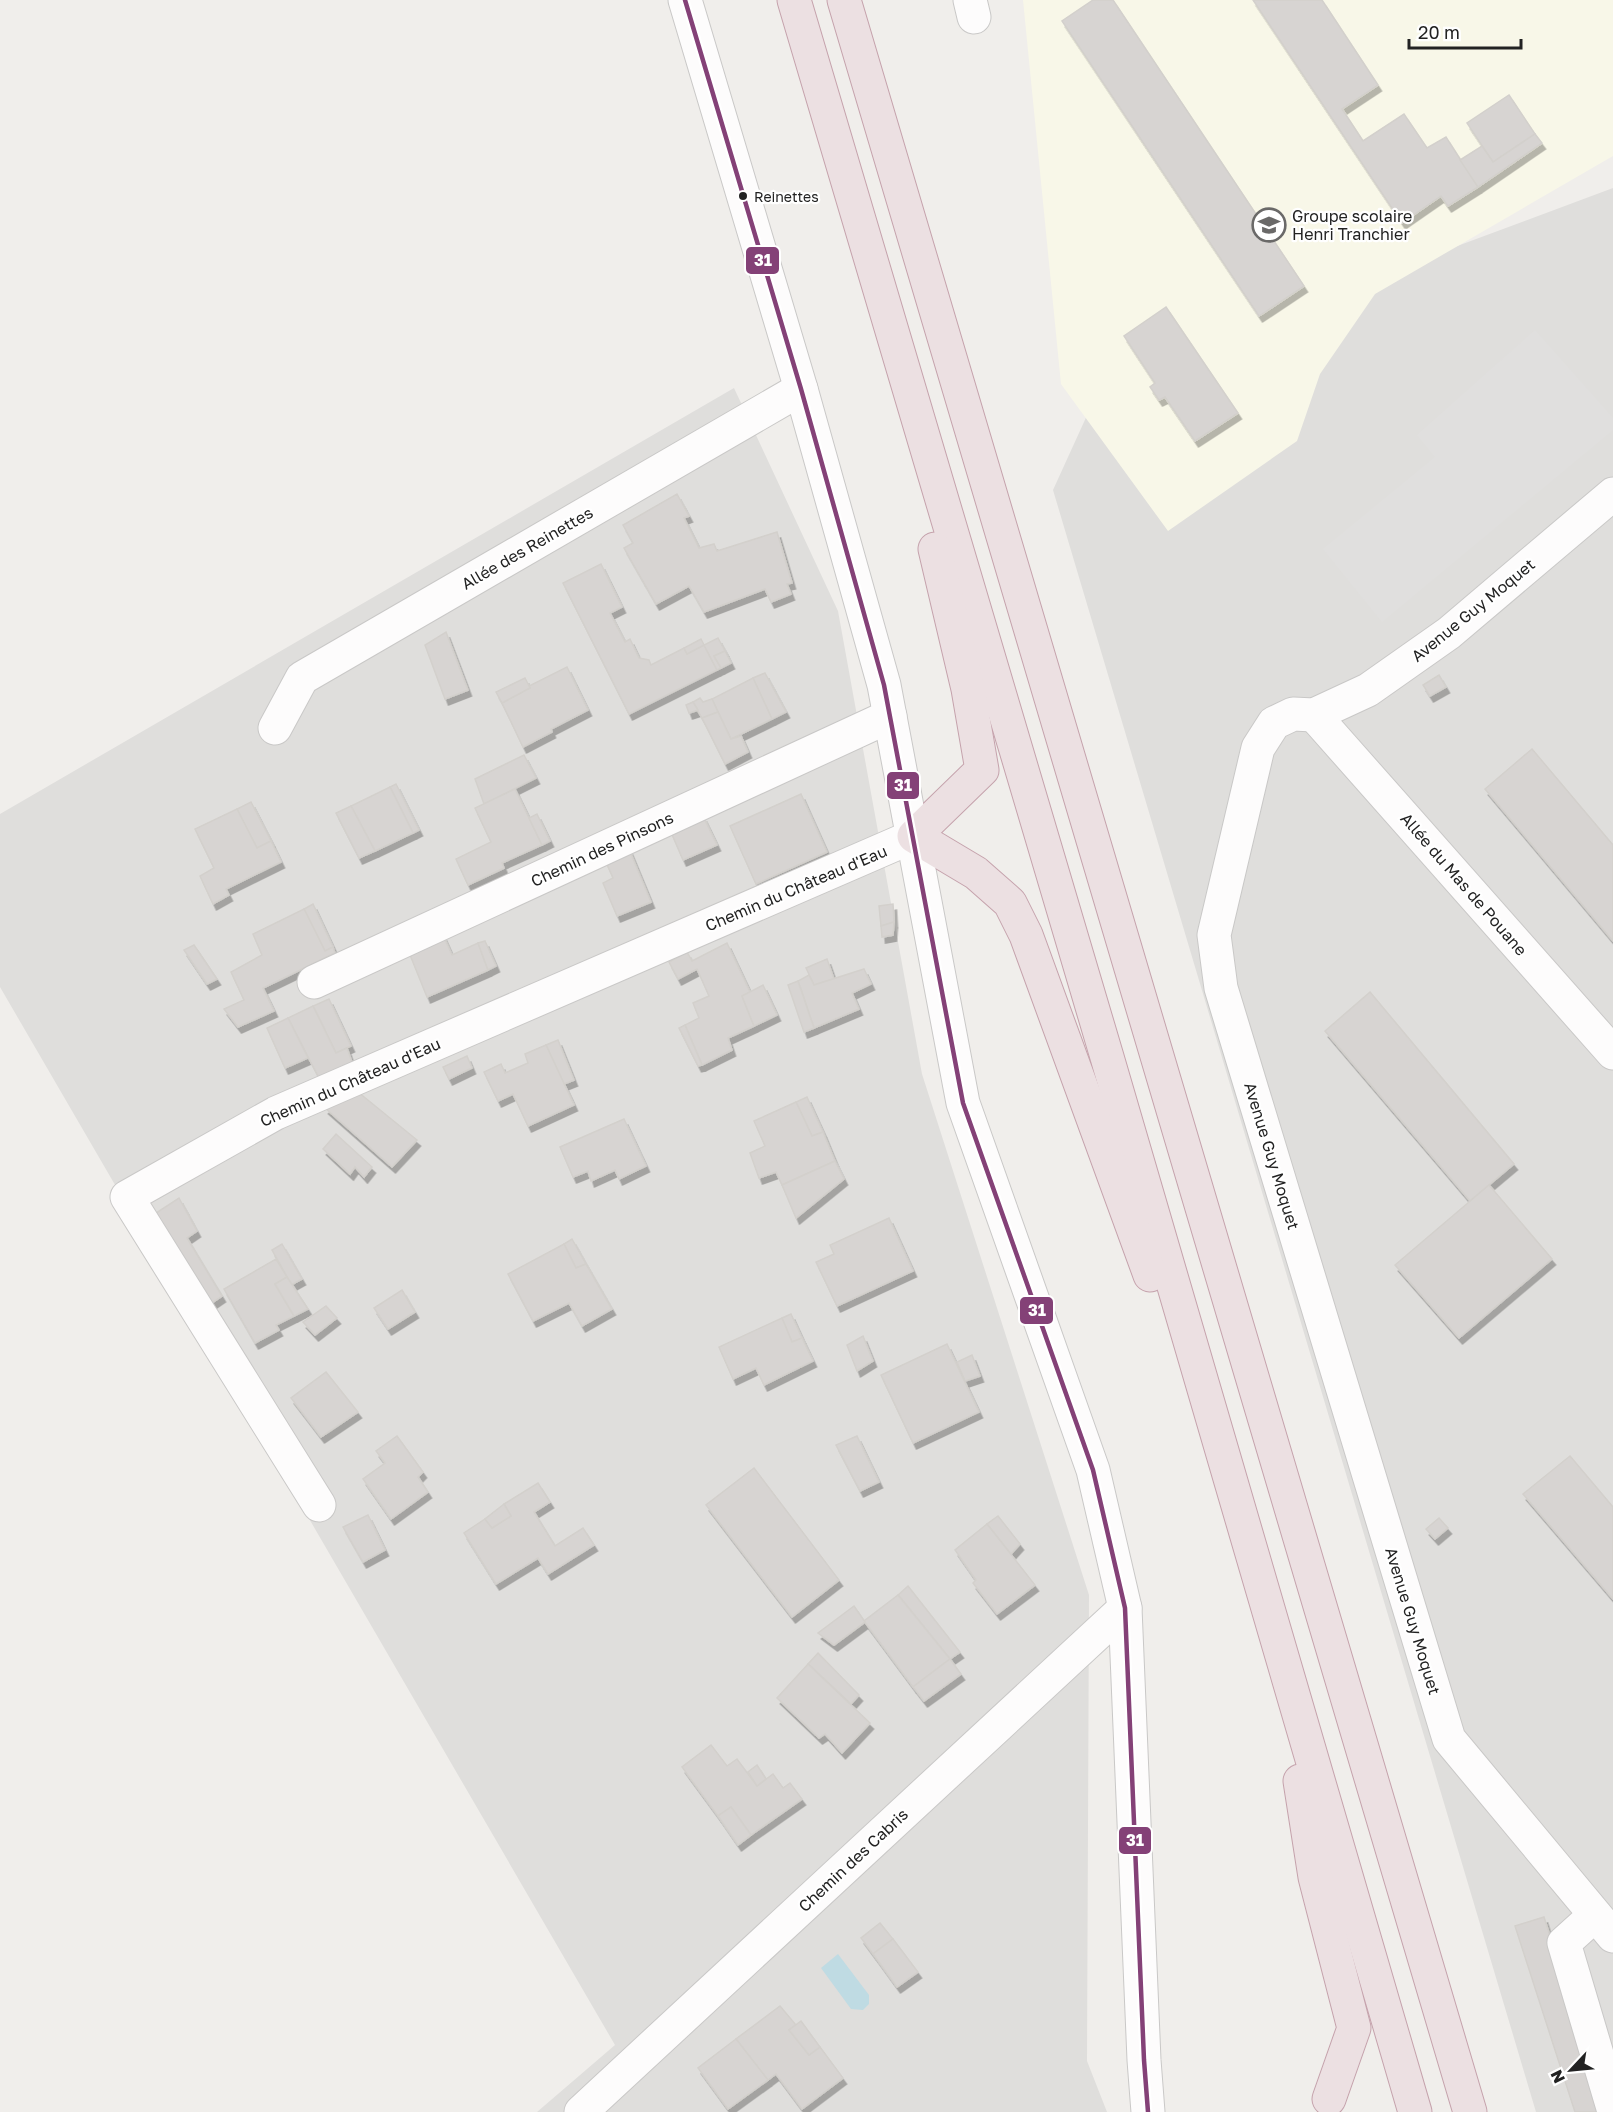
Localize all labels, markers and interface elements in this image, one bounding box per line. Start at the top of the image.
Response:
scale bar [1409,12,1522,50]
text: 20 m [1418,21,1460,43]
place label: Reinettes [754,188,819,205]
marker: Reinettes [737,190,749,202]
place label: Groupe scolaire Henri Tranchier [1292,206,1412,244]
school or university icon: Groupe scolaire Henri Tranchier [1251,207,1287,243]
line badge: 31 [745,246,780,275]
text: 31 [754,250,772,270]
street label: Allée des Reinettes [458,502,596,594]
street label: Avenue Guy Moquet [1407,554,1539,666]
line badge: 31 [886,771,920,800]
text: 31 [894,775,912,795]
street label: Chemin des Pinsons [528,807,676,891]
street label: Allée du Mas de Pouane [1397,808,1531,960]
street label: Chemin du Château d'Eau [702,841,890,935]
street label: Chemin du Château d'Eau [257,1033,443,1131]
street label: Avenue Guy Moquet [1240,1080,1304,1232]
line badge: 31 [1019,1296,1054,1325]
text: 31 [1028,1300,1046,1320]
street label: Avenue Guy Moquet [1381,1545,1445,1697]
street label: Chemin des Cabris [794,1804,912,1916]
line badge: 31 [1118,1826,1152,1855]
text: 31 [1126,1830,1144,1850]
north arrow [1541,2040,1601,2100]
text: N [1546,2067,1569,2086]

